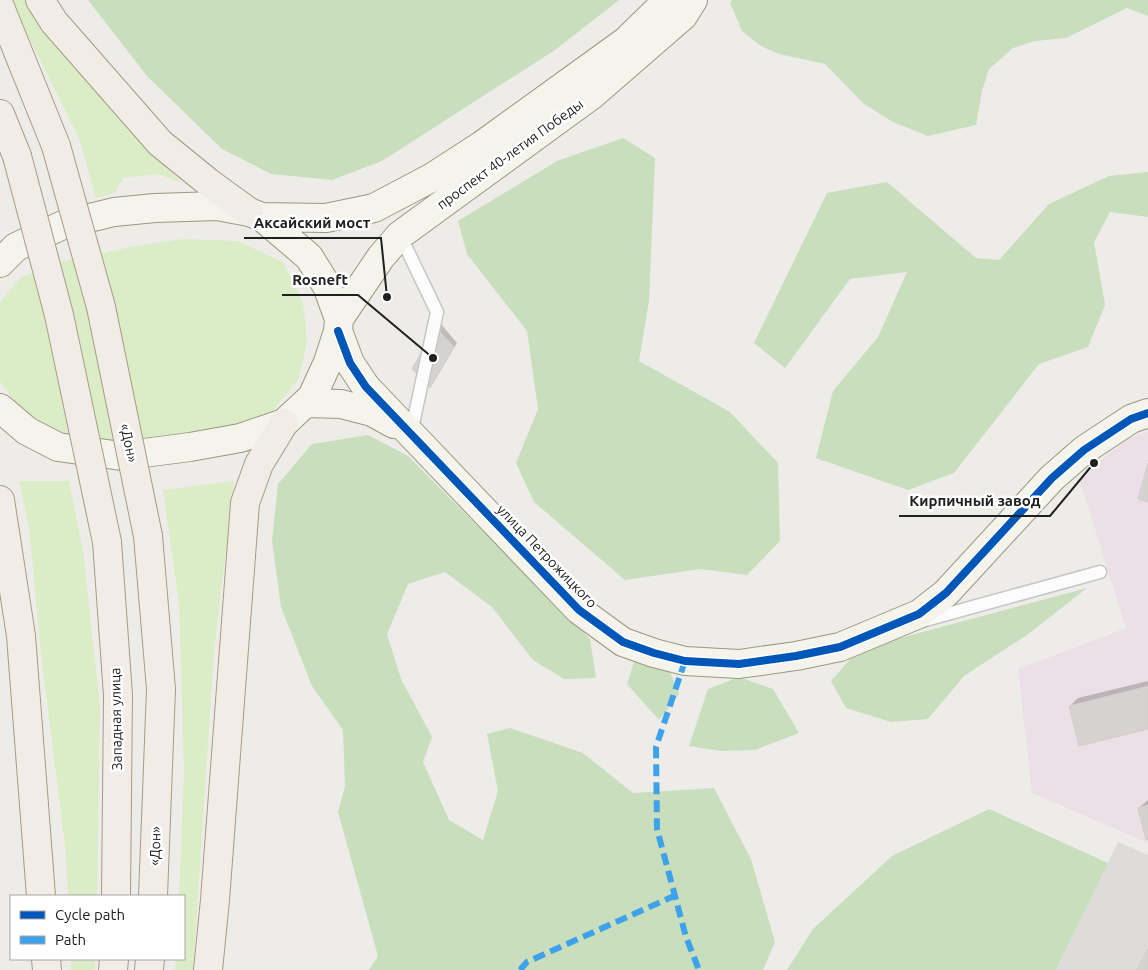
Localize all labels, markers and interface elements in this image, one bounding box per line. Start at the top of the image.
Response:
street label: проспект 40-летия Победы [434,96,586,212]
callout: Аксайский мост [244,208,381,238]
text: Аксайский мост [254,214,371,231]
callout: Rosneft [282,265,358,295]
text: Rosneft [292,271,348,288]
street label: «Дон» [117,422,141,464]
callout: Кирпичный завод [899,486,1050,516]
text: Кирпичный завод [909,492,1041,509]
street label: улица Петрожицкого [494,501,600,611]
street label: Западная улица [107,667,125,771]
street label: «Дон» [146,826,164,866]
legend [10,895,185,960]
text: Cycle path [55,906,125,923]
text: Path [55,931,86,948]

